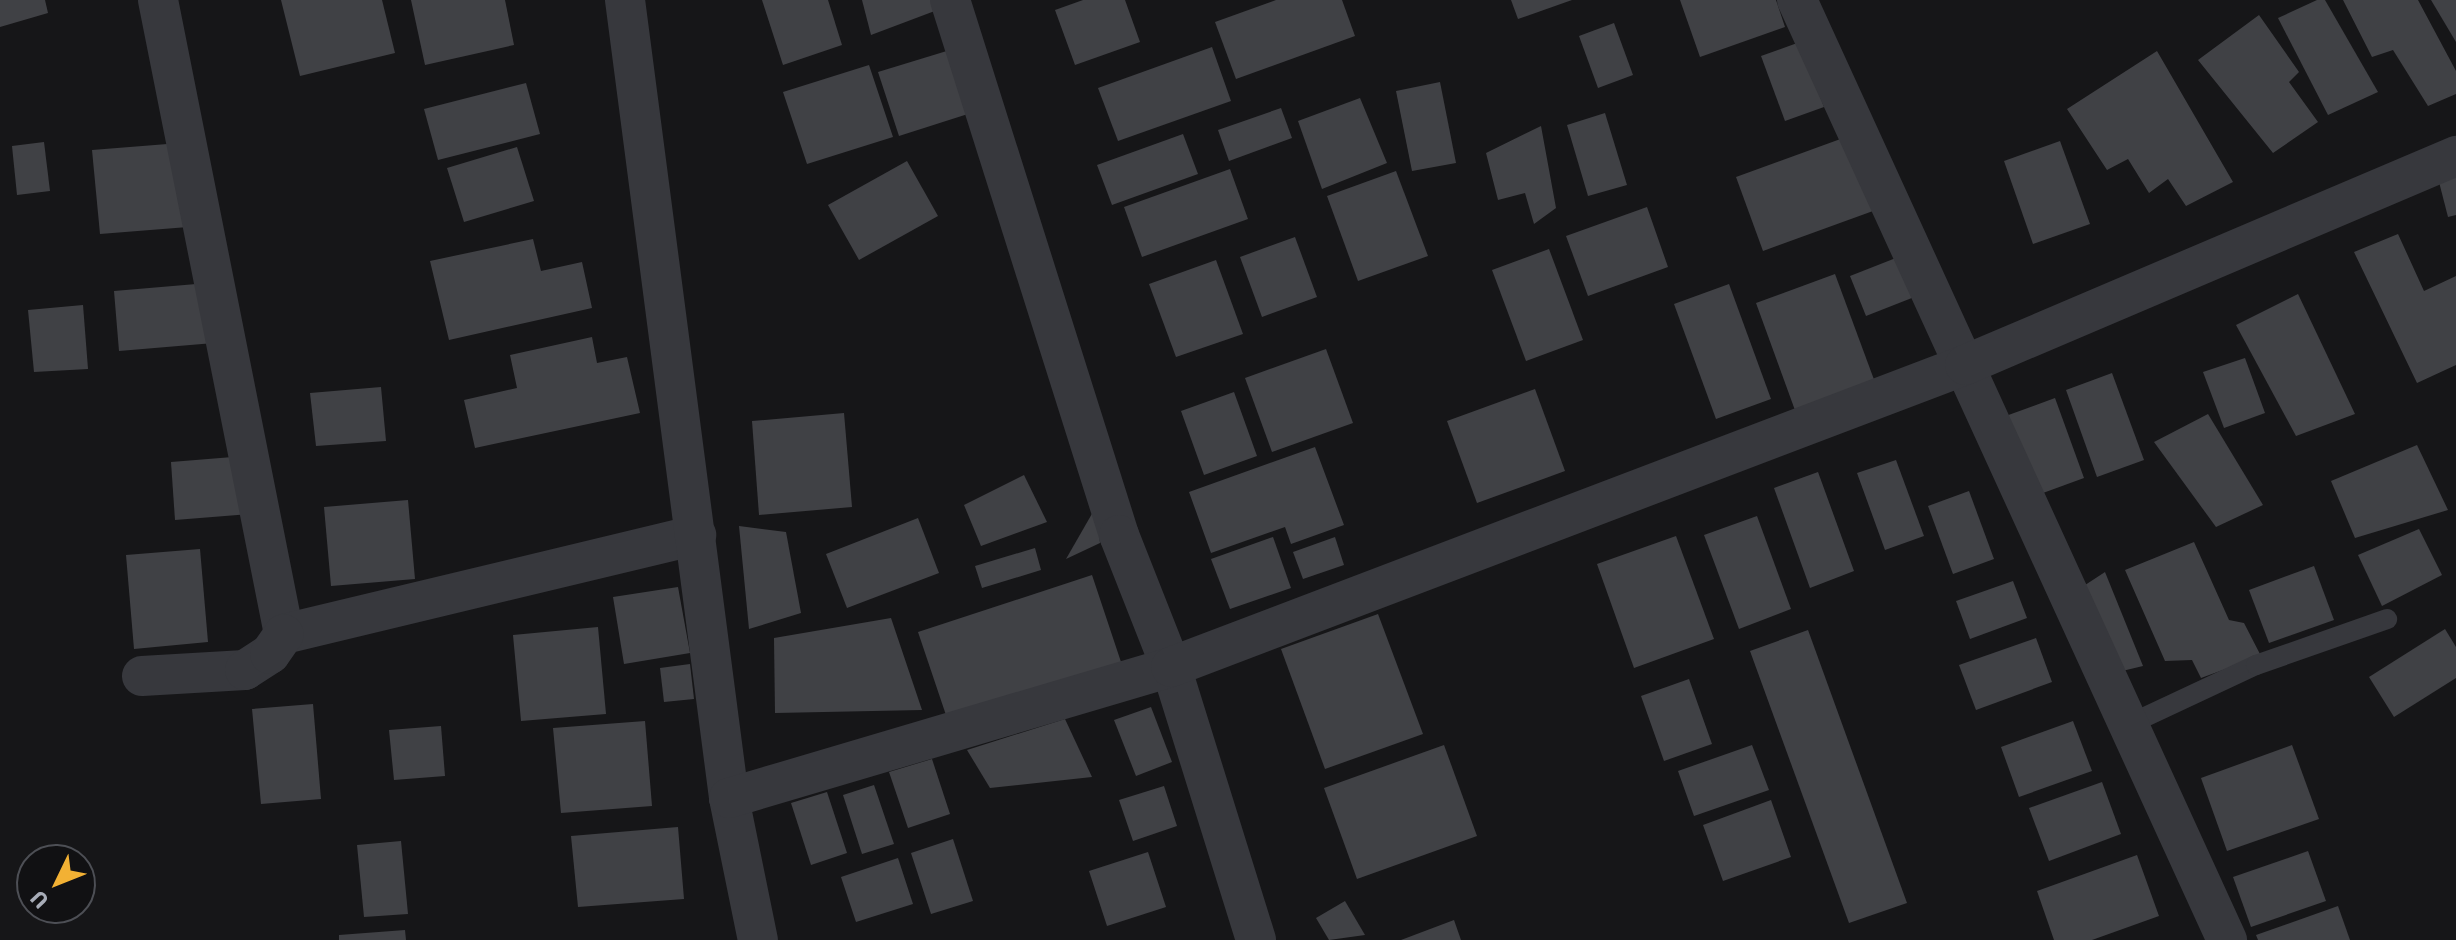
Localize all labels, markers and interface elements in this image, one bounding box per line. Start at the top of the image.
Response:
north arrow [16,844,96,924]
text: U [25,885,54,914]

